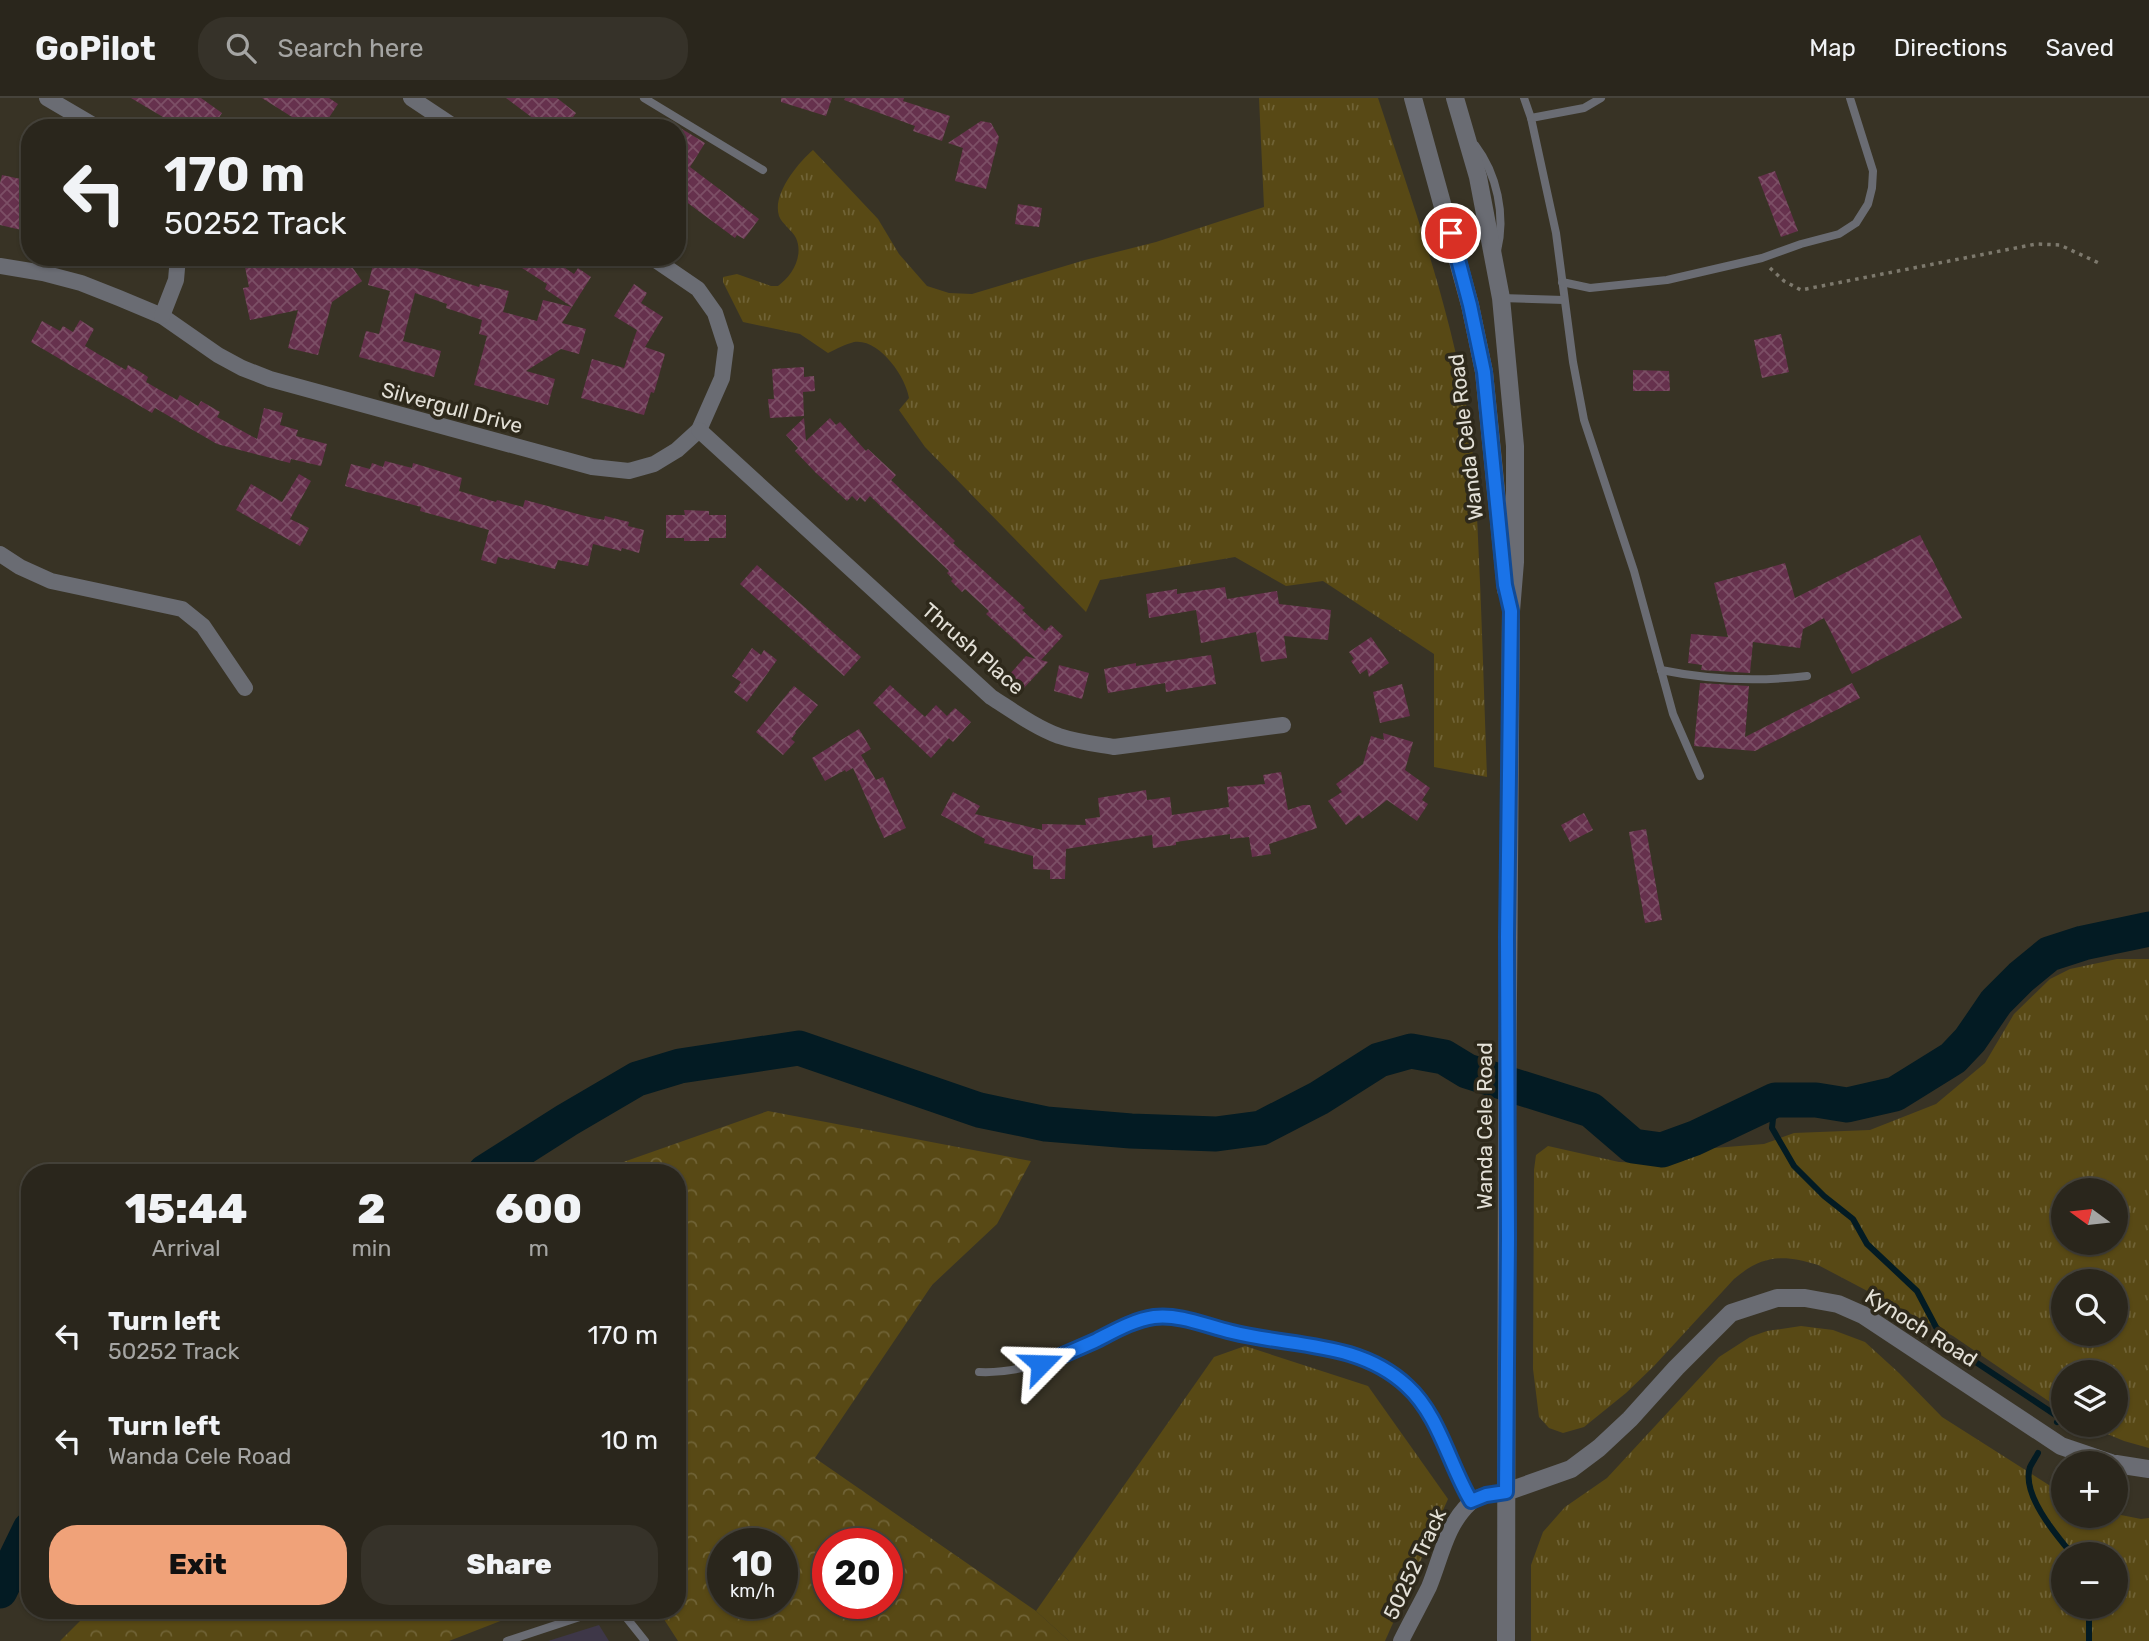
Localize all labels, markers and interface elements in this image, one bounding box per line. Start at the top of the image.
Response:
search box [198,17,688,80]
text: GoPilot [35,29,156,68]
icon: search [222,29,260,67]
text: Search here [278,33,423,64]
text: Map [1809,34,1856,62]
text: Directions [1894,34,2007,62]
text: Saved [2045,34,2114,62]
text: 170 m [164,145,305,203]
icon: left [49,147,140,238]
pin [1421,203,1481,263]
text: 50252 Track [164,204,347,242]
icon: arrive [1432,214,1470,252]
street label: Wanda Cele Road [1443,352,1488,522]
street label: Silvergull Drive [379,377,525,438]
street label: Thrush Place [917,597,1030,700]
street label: Wanda Cele Road [1472,1042,1497,1210]
north arrow [2051,1178,2128,1255]
map controls [2051,1178,2128,1619]
text: 15:44 [125,1184,248,1234]
text: 2 [357,1184,386,1234]
text: 600 [495,1184,582,1234]
text: Arrival [152,1234,221,1262]
text: min [351,1234,391,1262]
text: m [528,1234,549,1262]
button: search [2051,1269,2128,1346]
street label: Kynoch Road [1861,1283,1982,1372]
text: Turn left [108,1306,220,1337]
icon: left [49,1317,87,1355]
text: 170 m [588,1320,658,1351]
position arrow [1004,1327,1078,1401]
text: 50252 Track [108,1337,239,1365]
button: layers [2051,1360,2128,1437]
text: Turn left [108,1411,220,1442]
icon: left [49,1422,87,1460]
text: 10 m [601,1425,658,1456]
text: Wanda Cele Road [108,1442,291,1470]
button: + [2051,1451,2128,1528]
street label: 50252 Track [1378,1504,1451,1623]
button: Exit [49,1525,347,1605]
button: Share [361,1525,658,1605]
speed limit sign: 20 [812,1528,903,1619]
button: − [2051,1542,2128,1619]
text: 10 [732,1543,773,1585]
text: km/h [730,1580,775,1602]

